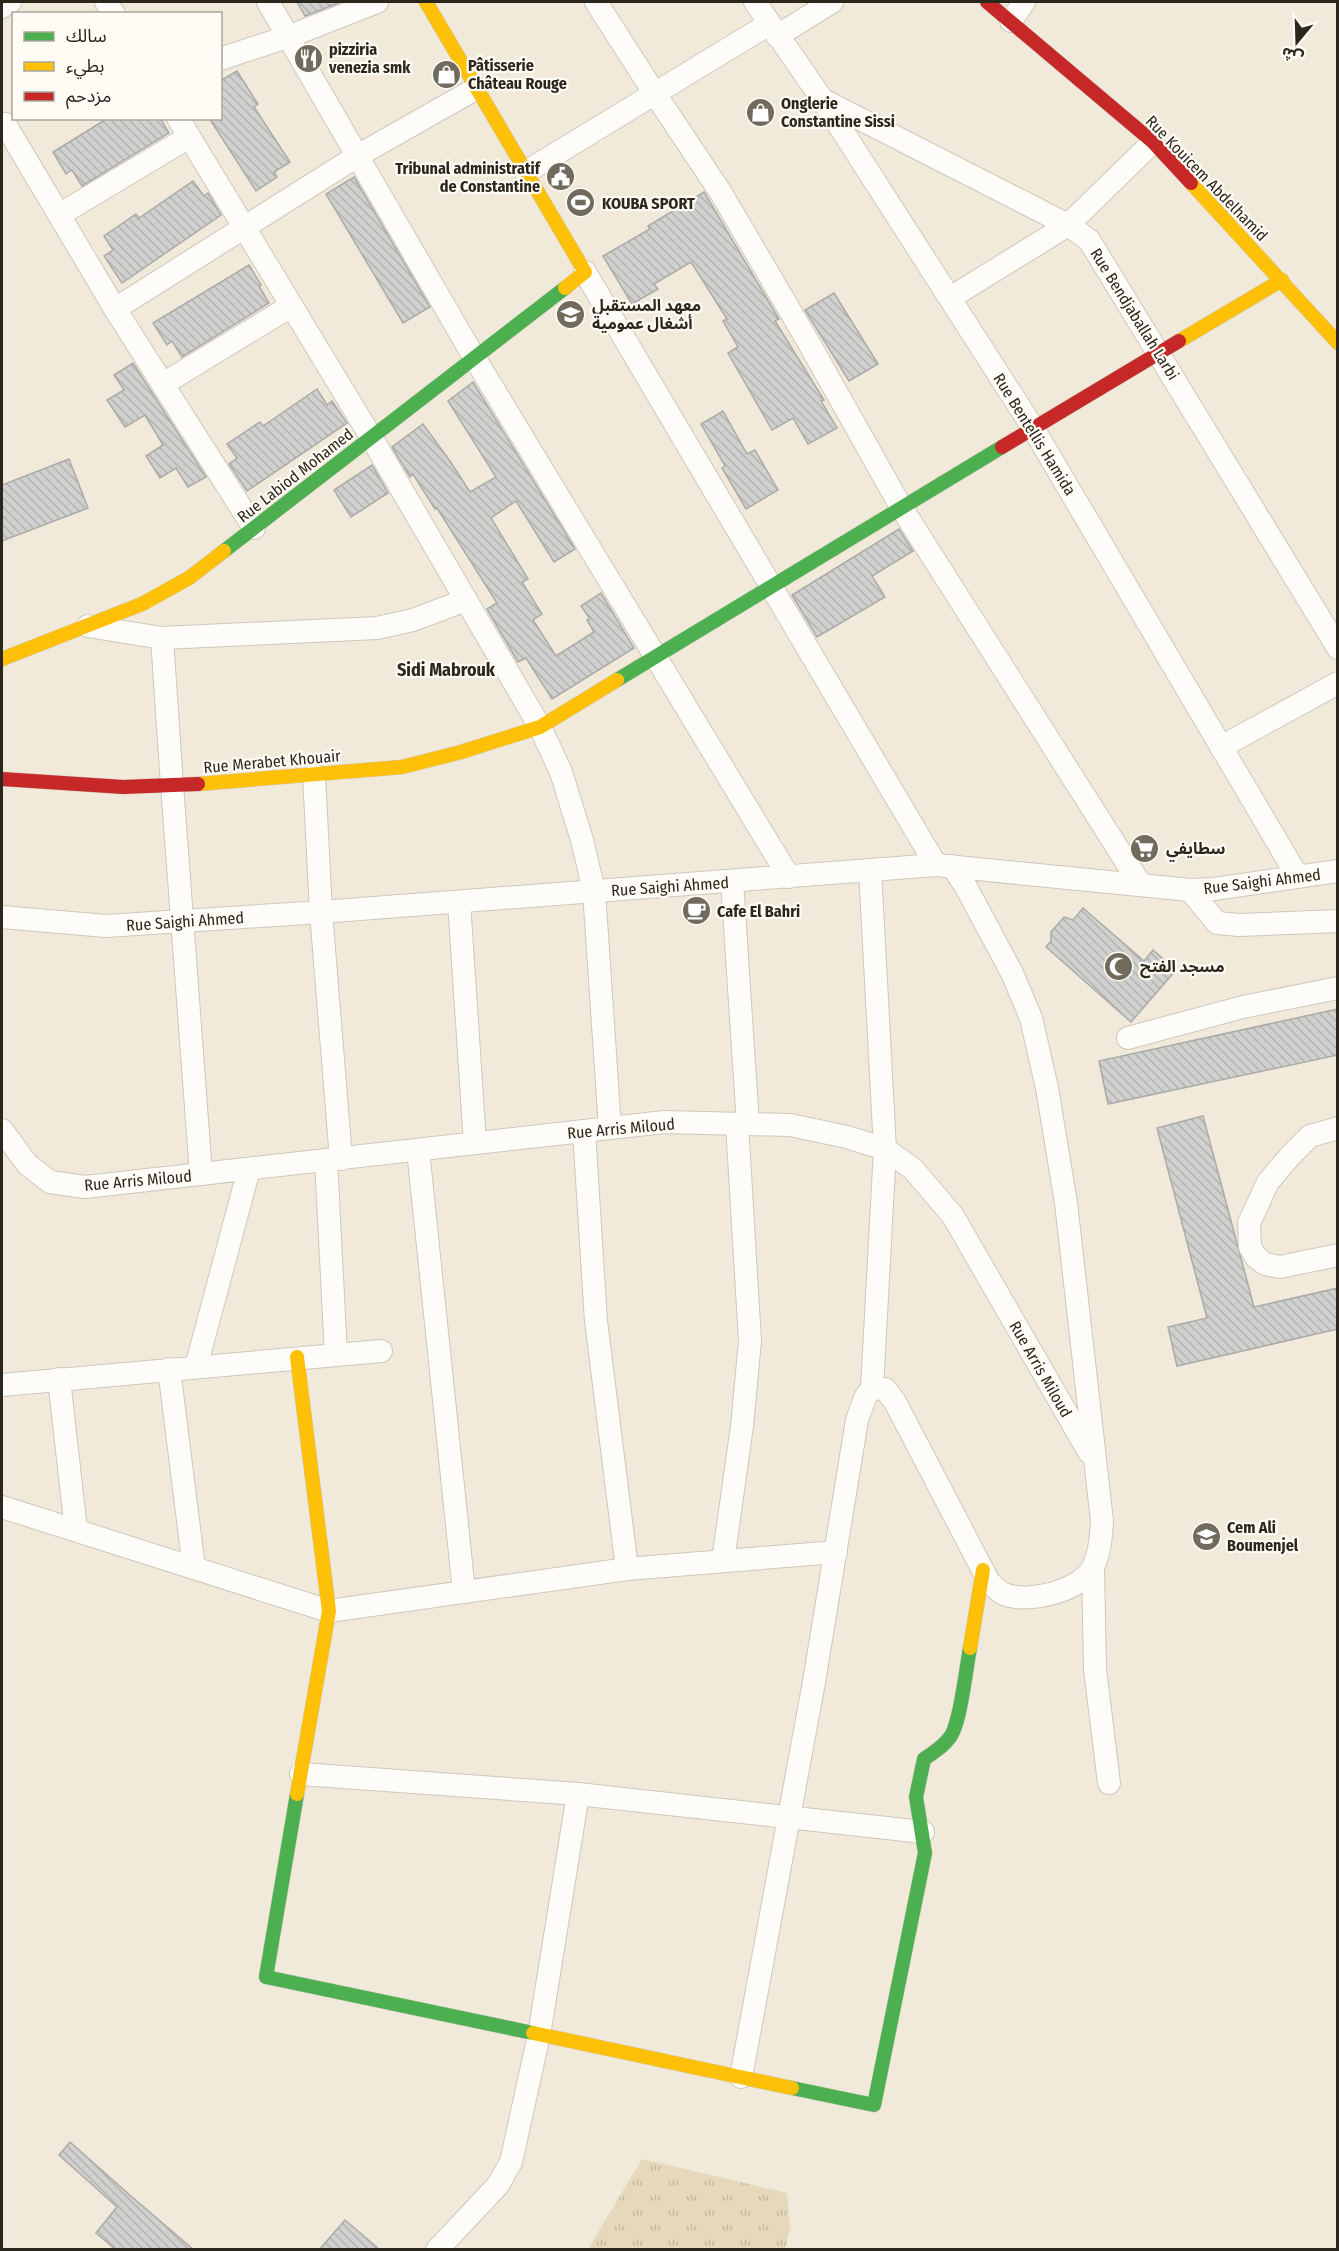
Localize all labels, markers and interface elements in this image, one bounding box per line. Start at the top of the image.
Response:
legend [12,12,222,120]
north arrow [1267,12,1327,72]
text: سالك [66,25,107,47]
place label: pizziria venezia smk [328,40,411,77]
restaurant icon: pizziria venezia smk [292,42,324,74]
text: ش [1279,43,1306,68]
text: بطيء [66,55,104,79]
place label: Pâtisserie Château Rouge [468,56,567,93]
shop icon: Pâtisserie Château Rouge [431,58,463,90]
text: مزدحم [66,85,111,109]
place label: Onglerie Constantine Sissi [781,94,895,131]
shop icon: Onglerie Constantine Sissi [744,96,776,128]
street label: Rue Kouicem Abdelhamid [1142,112,1272,245]
place label: Tribunal administratif de Constantine [395,159,542,196]
public building icon: Tribunal administratif de Constantine [545,161,577,193]
sports icon: KOUBA SPORT [565,187,597,219]
place label: KOUBA SPORT [602,194,695,213]
street label: Rue Bendjaballah Larbi [1086,245,1183,384]
place label: معهد المستقبل أشغال عمومية [592,296,701,333]
school or university icon: معهد المستقبل أشغال عمومية [555,298,587,330]
street label: Rue Bentellis Hamida [989,370,1080,499]
street label: Rue Labiod Mohamed [234,424,357,527]
district label: Sidi Mabrouk [397,659,496,681]
street label: Rue Merabet Khouair [203,746,342,777]
supermarket icon: سطايفي [1129,832,1161,864]
place label: سطايفي [1166,839,1226,862]
street label: Rue Saighi Ahmed [1202,865,1322,898]
street label: Rue Saighi Ahmed [611,873,730,900]
cafe icon: Cafe El Bahri [680,895,712,927]
place label: Cafe El Bahri [717,902,800,921]
street label: Rue Saighi Ahmed [126,908,245,935]
mosque icon: مسجد الفتح [1103,950,1135,982]
place label: مسجد الفتح [1140,957,1225,979]
street label: Rue Arris Miloud [566,1114,676,1143]
street label: Rue Arris Miloud [83,1166,193,1195]
street label: Rue Arris Miloud [1005,1318,1076,1421]
place label: Cem Ali Boumenjel [1227,1518,1299,1555]
school or university icon: Cem Ali Boumenjel [1190,1520,1222,1552]

